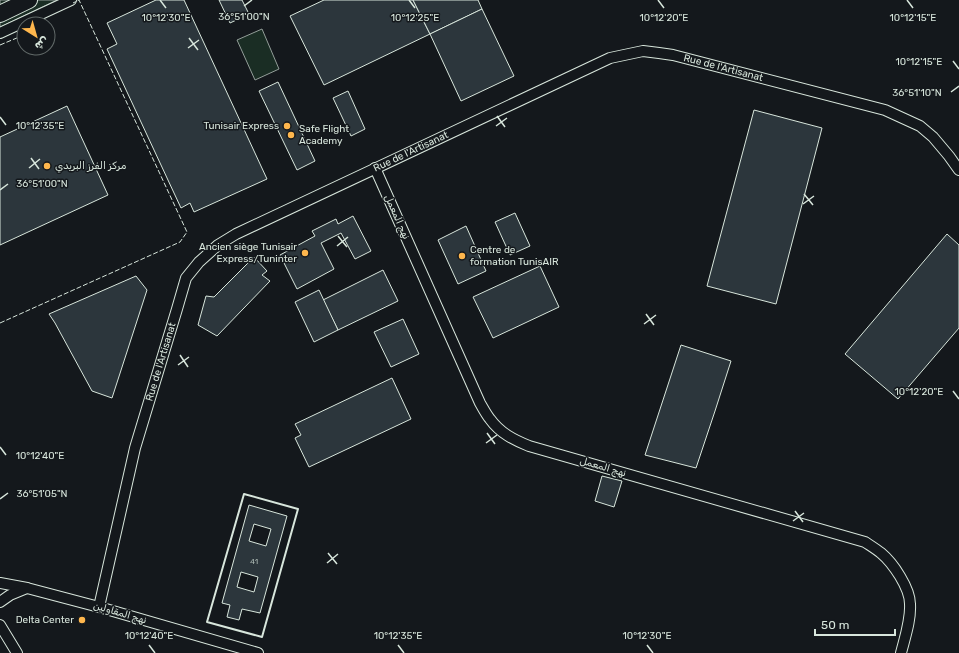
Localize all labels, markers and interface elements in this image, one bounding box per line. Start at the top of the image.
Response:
text: 36°51'00"N [218,11,270,23]
text: 10°12'30"E [142,12,191,24]
text: 10°12'25"E [391,12,439,24]
text: 10°12'20"E [640,12,688,24]
text: 10°12'15"E [890,12,936,24]
north arrow [16,16,56,56]
text: ش [32,34,51,53]
street label: Rue de l'Artisanat [682,52,764,84]
text: 10°12'15"E [896,56,942,68]
text: 36°51'10"N [892,87,942,99]
text: 10°12'35"E [16,120,64,132]
place label: Tunisair Express [204,120,279,132]
marker: Tunisair Express [282,121,292,131]
place label: Safe Flight Academy [299,123,349,147]
street label: Rue de l'Artisanat [371,129,450,175]
marker: Safe Flight Academy [286,130,296,140]
place label: مركز الفرز البريدي [55,160,127,173]
marker: مركز الفرز البريدي [42,161,52,171]
text: 36°51'00"N [16,178,68,190]
street label: نهج المعمل [381,193,412,242]
place label: Ancien siège Tunisair Express/Tuninter [199,241,297,265]
place label: Centre de formation TunisAIR [470,244,559,268]
marker: Ancien siège Tunisair Express/Tuninter [300,248,310,258]
marker: Centre de formation TunisAIR [457,251,467,261]
street label: Rue de l'Artisanat [143,321,179,403]
text: 10°12'20"E [895,386,943,398]
text: 10°12'40"E [16,450,64,462]
street label: نهج المعمل [578,455,628,480]
text: 36°51'05"N [16,488,68,500]
house number: 41 [250,557,258,566]
street label: نهج المقاولين [92,600,148,627]
scale bar [815,611,895,637]
place label: Delta Center [16,614,74,626]
marker: Delta Center [77,615,87,625]
text: 50 m [821,618,849,632]
text: 10°12'40"E [125,630,173,642]
text: 10°12'35"E [374,630,422,642]
text: 10°12'30"E [623,630,672,642]

